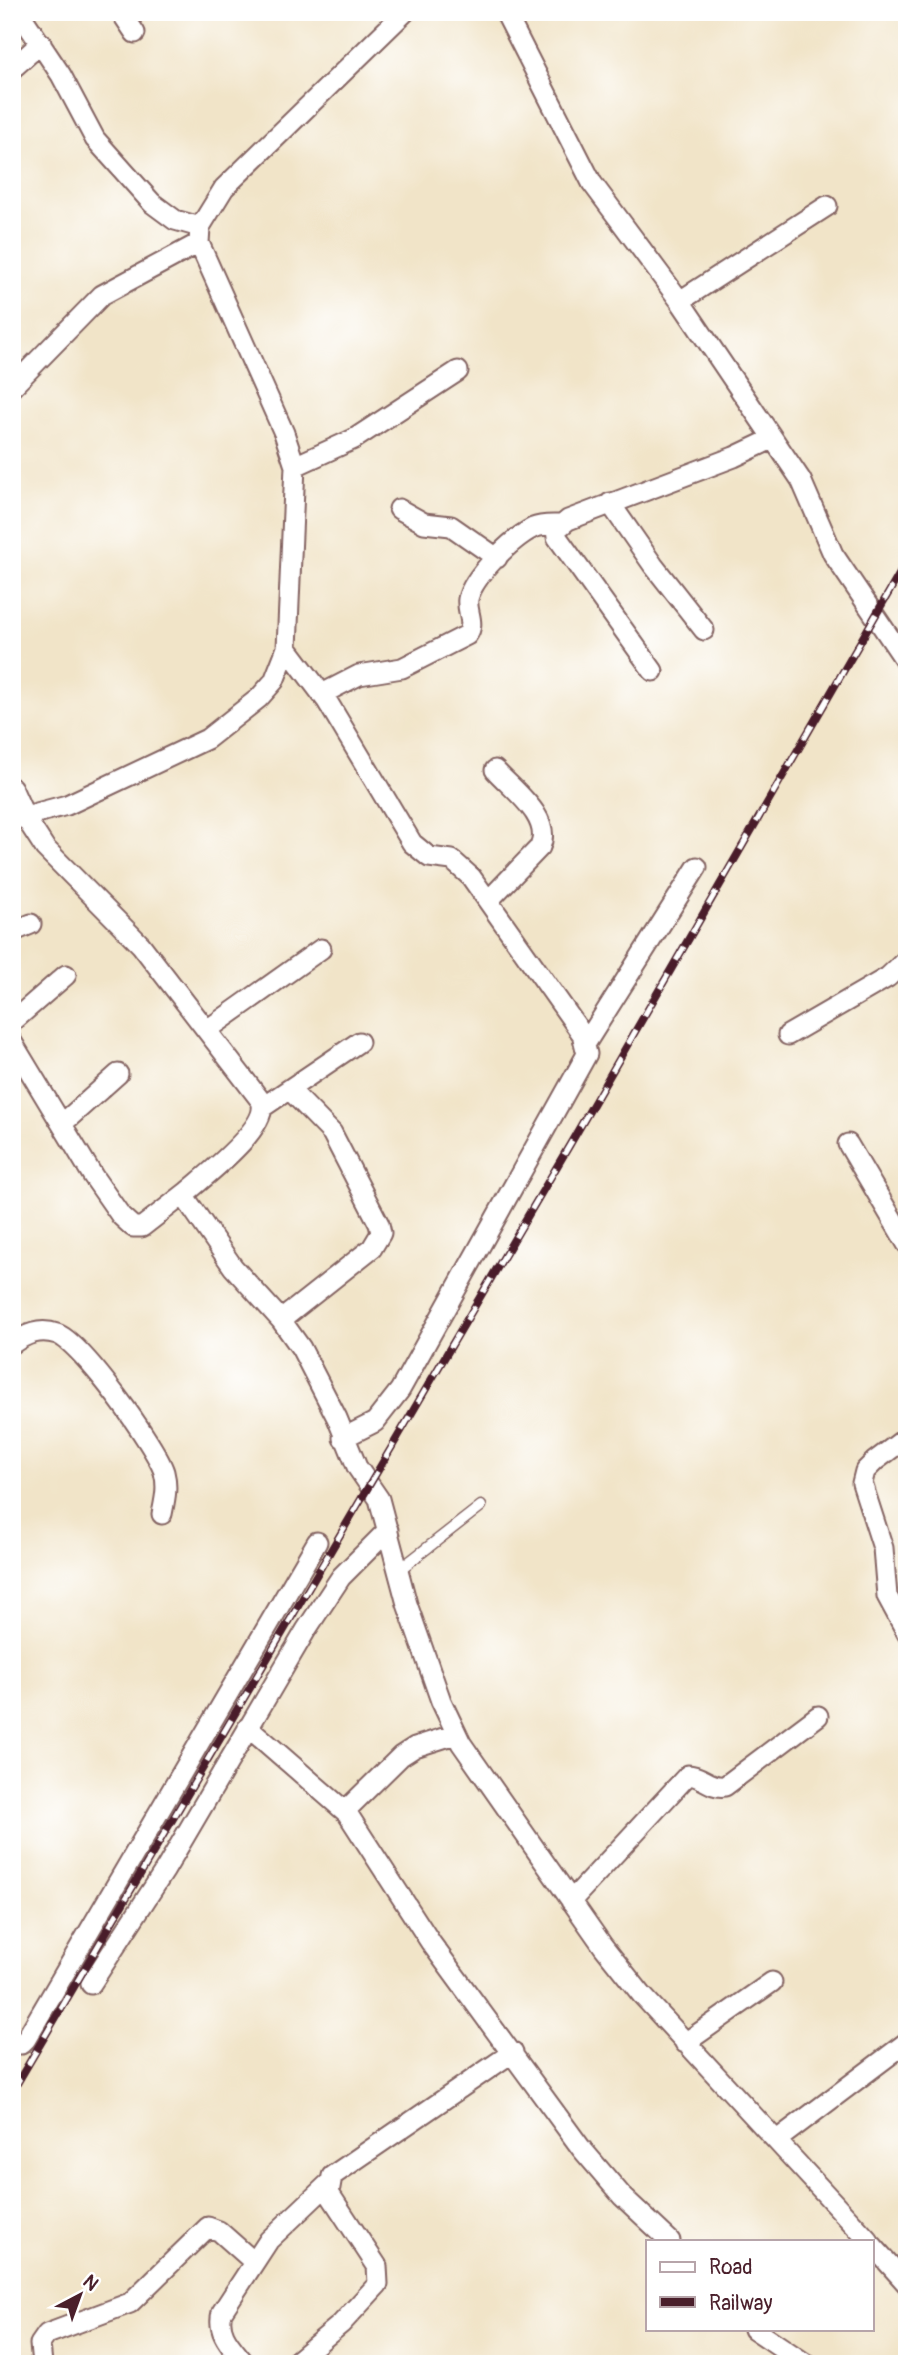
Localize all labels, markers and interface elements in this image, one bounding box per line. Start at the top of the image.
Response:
legend [646,2240,874,2330]
text: Road [709,2254,753,2281]
north arrow [46,2260,116,2330]
text: N [78,2270,103,2296]
text: Railway [709,2290,773,2317]

